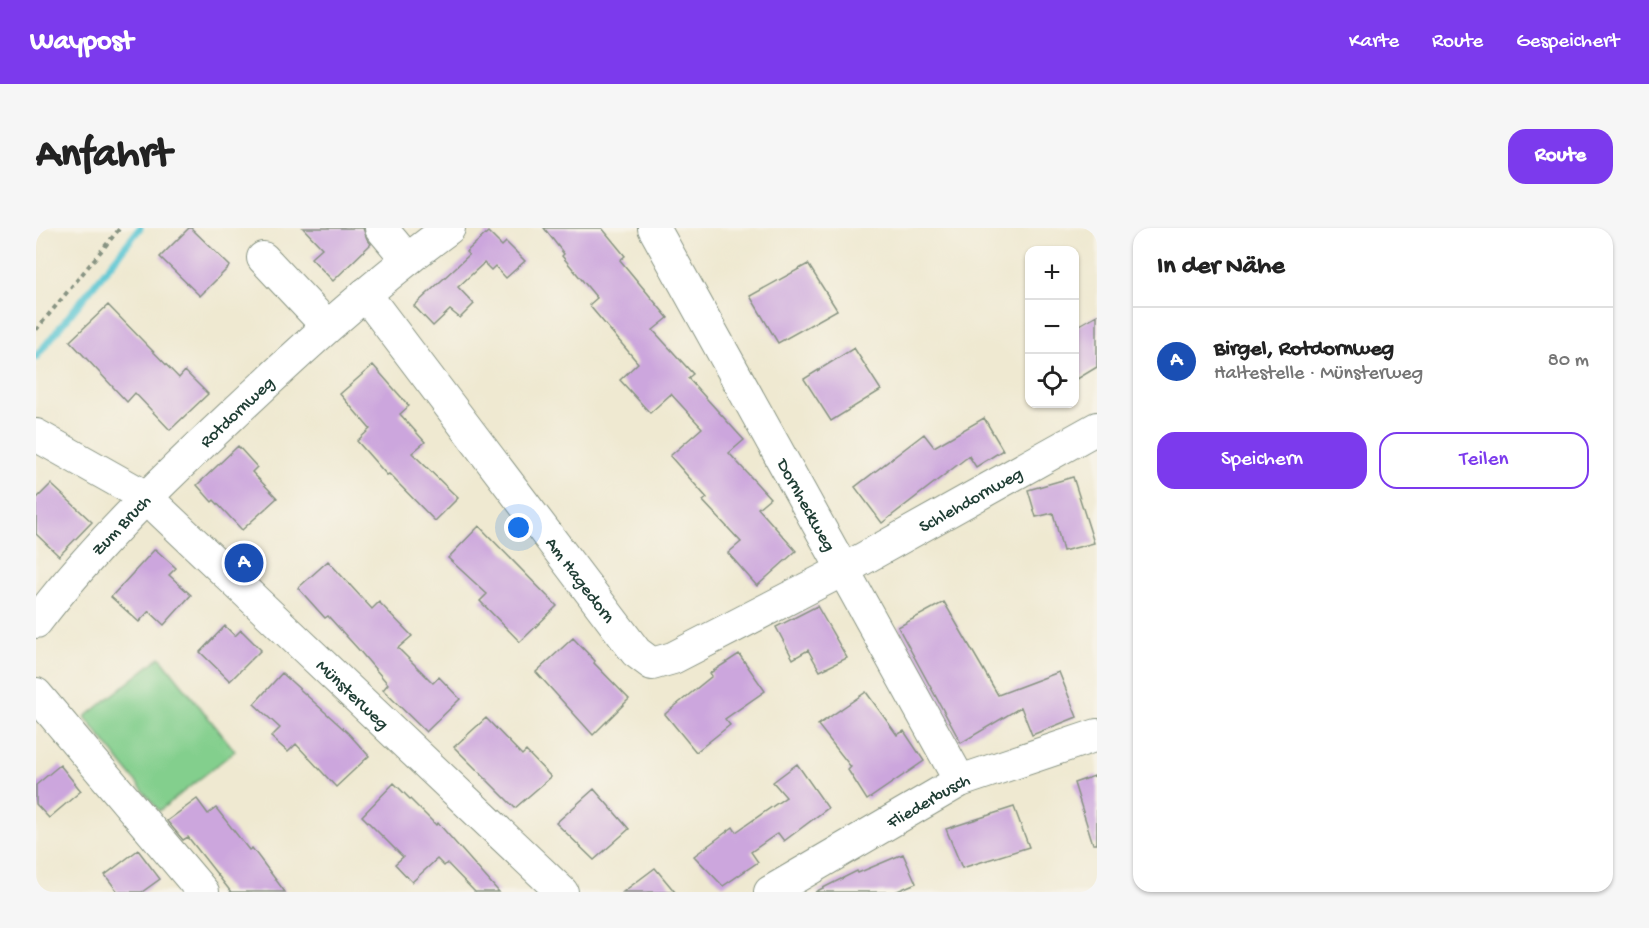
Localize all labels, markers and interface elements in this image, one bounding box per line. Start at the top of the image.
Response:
text: Waypost [30,26,133,59]
text: Karte [1349,30,1399,55]
text: Route [1432,30,1483,55]
text: Gespeichert [1516,30,1619,55]
button: Route [1508,129,1613,184]
text: Anfahrt [36,132,171,181]
map controls [1025,246,1079,408]
button: + [1025,246,1079,300]
text: In der Nähe [1157,252,1285,283]
button: − [1025,300,1079,354]
text: Birgel, Rotdornweg [1214,337,1394,363]
text: A [1171,350,1182,373]
text: 80 m [1548,350,1589,373]
button: locate [1025,354,1079,408]
text: Haltestelle · Münsterweg [1214,363,1423,386]
street label: Rotdornweg [196,373,280,453]
button: Speichern [1157,432,1367,489]
button: Teilen [1379,432,1589,489]
street label: Dornheckweg [770,455,839,556]
street label: Schlehdornweg [916,464,1027,538]
street label: Zum Bruch [88,491,157,561]
your location [504,513,533,542]
street label: Am Hagedorn [540,534,619,628]
pin: A [224,540,264,586]
street label: Münsterweg [311,656,392,735]
street label: Fliederbusch [883,770,973,835]

